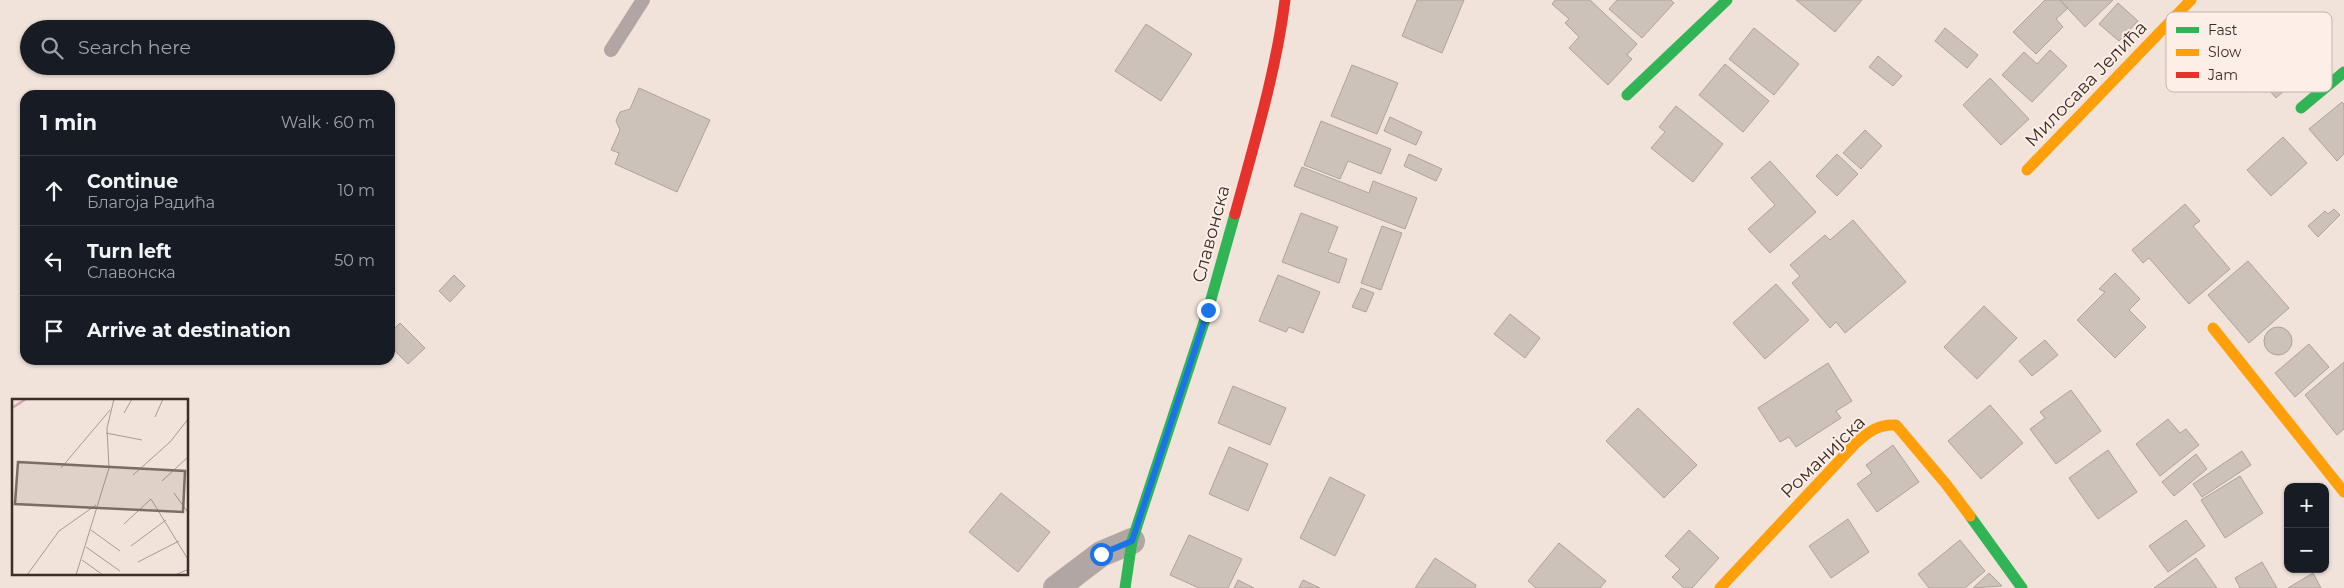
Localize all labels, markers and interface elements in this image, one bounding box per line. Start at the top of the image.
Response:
legend [2166,12,2332,92]
street label: Милосава Јелића [2020,17,2152,151]
search box [20,20,395,75]
text: Fast [2208,21,2238,39]
icon: search [38,34,66,62]
text: Search here [78,36,191,59]
text: Slow [2208,43,2242,61]
text: Jam [2207,66,2238,84]
text: 1 min [40,110,97,135]
text: Walk · 60 m [281,113,375,132]
text: Continue [87,170,178,193]
icon: ahead [40,177,68,205]
text: 10 m [337,181,375,200]
street label: Славонска [1187,183,1235,285]
text: Благоја Радића [87,193,215,212]
text: Turn left [87,240,172,263]
icon: left [40,247,68,275]
text: 50 m [334,251,375,270]
text: Славонска [87,263,176,282]
route end [1197,299,1220,322]
icon: arrive [40,317,68,345]
text: Arrive at destination [87,319,291,342]
inset map [12,399,189,576]
street label: Романијска [1776,411,1870,503]
map controls [2284,483,2329,573]
button: + [2284,483,2329,528]
button: − [2284,528,2329,573]
route start [1090,543,1113,566]

